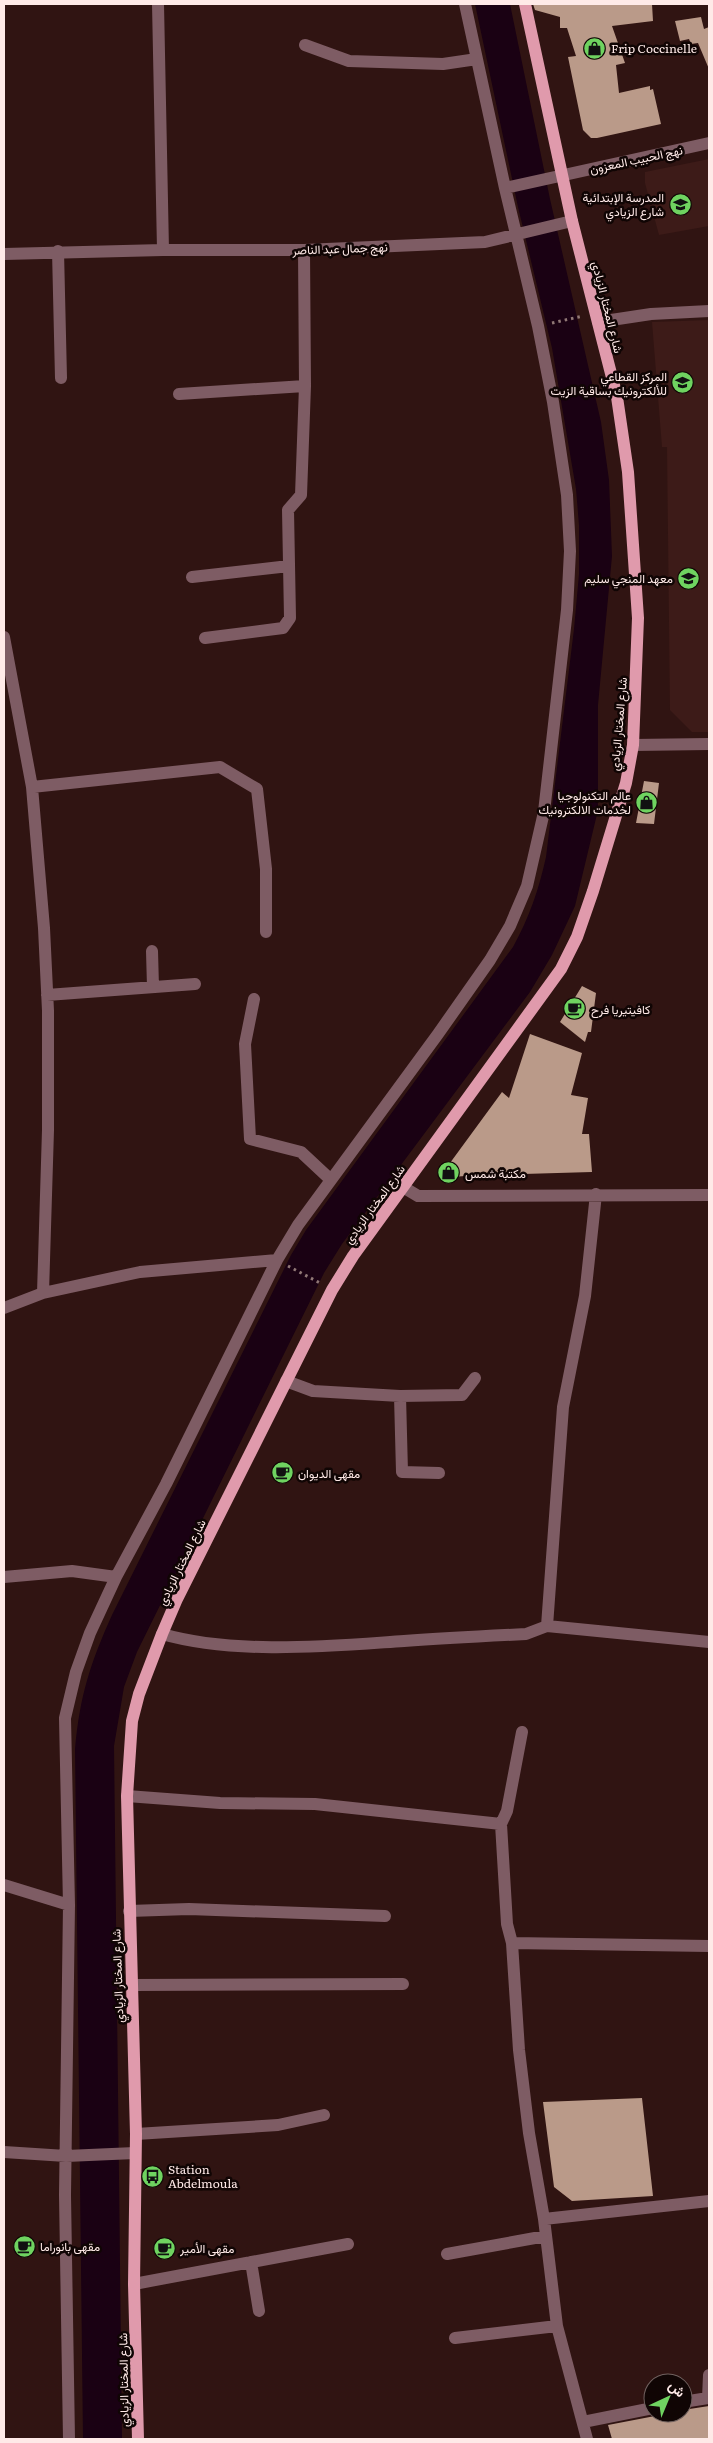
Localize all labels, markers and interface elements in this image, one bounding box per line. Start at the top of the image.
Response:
shop icon: Frip Coccinelle [583,36,607,60]
place label: Frip Coccinelle [611,39,697,57]
street label: نهج الحبيب المعزون [588,140,684,179]
place label: المدرسة الإبتدائية شارع الزيادي [582,188,664,222]
school or university icon: المدرسة الإبتدائية شارع الزيادي [668,192,692,216]
street label: نهج جمال عبد الناصر [291,237,388,260]
street label: شارع المختار الزيادي [586,259,628,355]
place label: المركز القطاعي للألكترونيك بساقية الزيت [551,367,667,399]
school or university icon: المركز القطاعي للألكترونيك بساقية الزيت [671,371,695,395]
school or university icon: معهد المنجي سليم [677,566,701,590]
place label: معهد المنجي سليم [584,569,673,589]
street label: شارع المختار الزيادي [605,676,633,772]
place label: عالم التكنولوجيا لخدمات الالكترونيك [539,786,631,818]
shop icon: عالم التكنولوجيا لخدمات الالكترونيك [635,790,659,814]
cafe icon: كافيتيريا فرح [563,997,587,1021]
place label: كافيتيريا فرح [591,1000,650,1019]
street label: شارع المختار الزيادي [339,1161,411,1249]
shop icon: مكتبة شمس [437,1161,461,1185]
place label: مكتبة شمس [465,1164,526,1182]
cafe icon: مقهى الديوان [270,1461,294,1485]
place label: مقهى الديوان [298,1464,360,1482]
street label: شارع المختار الزيادي [152,1516,212,1609]
street label: شارع المختار الزيادي [106,1929,130,2023]
place label: Station Abdelmoula [168,2160,238,2192]
bus stop icon: Station Abdelmoula [140,2164,164,2188]
cafe icon: مقهى بانوراما [12,2234,36,2258]
cafe icon: مقهى الأمير [152,2236,176,2260]
place label: مقهى بانوراما [40,2237,100,2255]
place label: مقهى الأمير [179,2239,234,2257]
street label: شارع المختار الزيادي [113,2333,135,2427]
north arrow [643,2373,693,2423]
text: ش [665,2375,691,2401]

